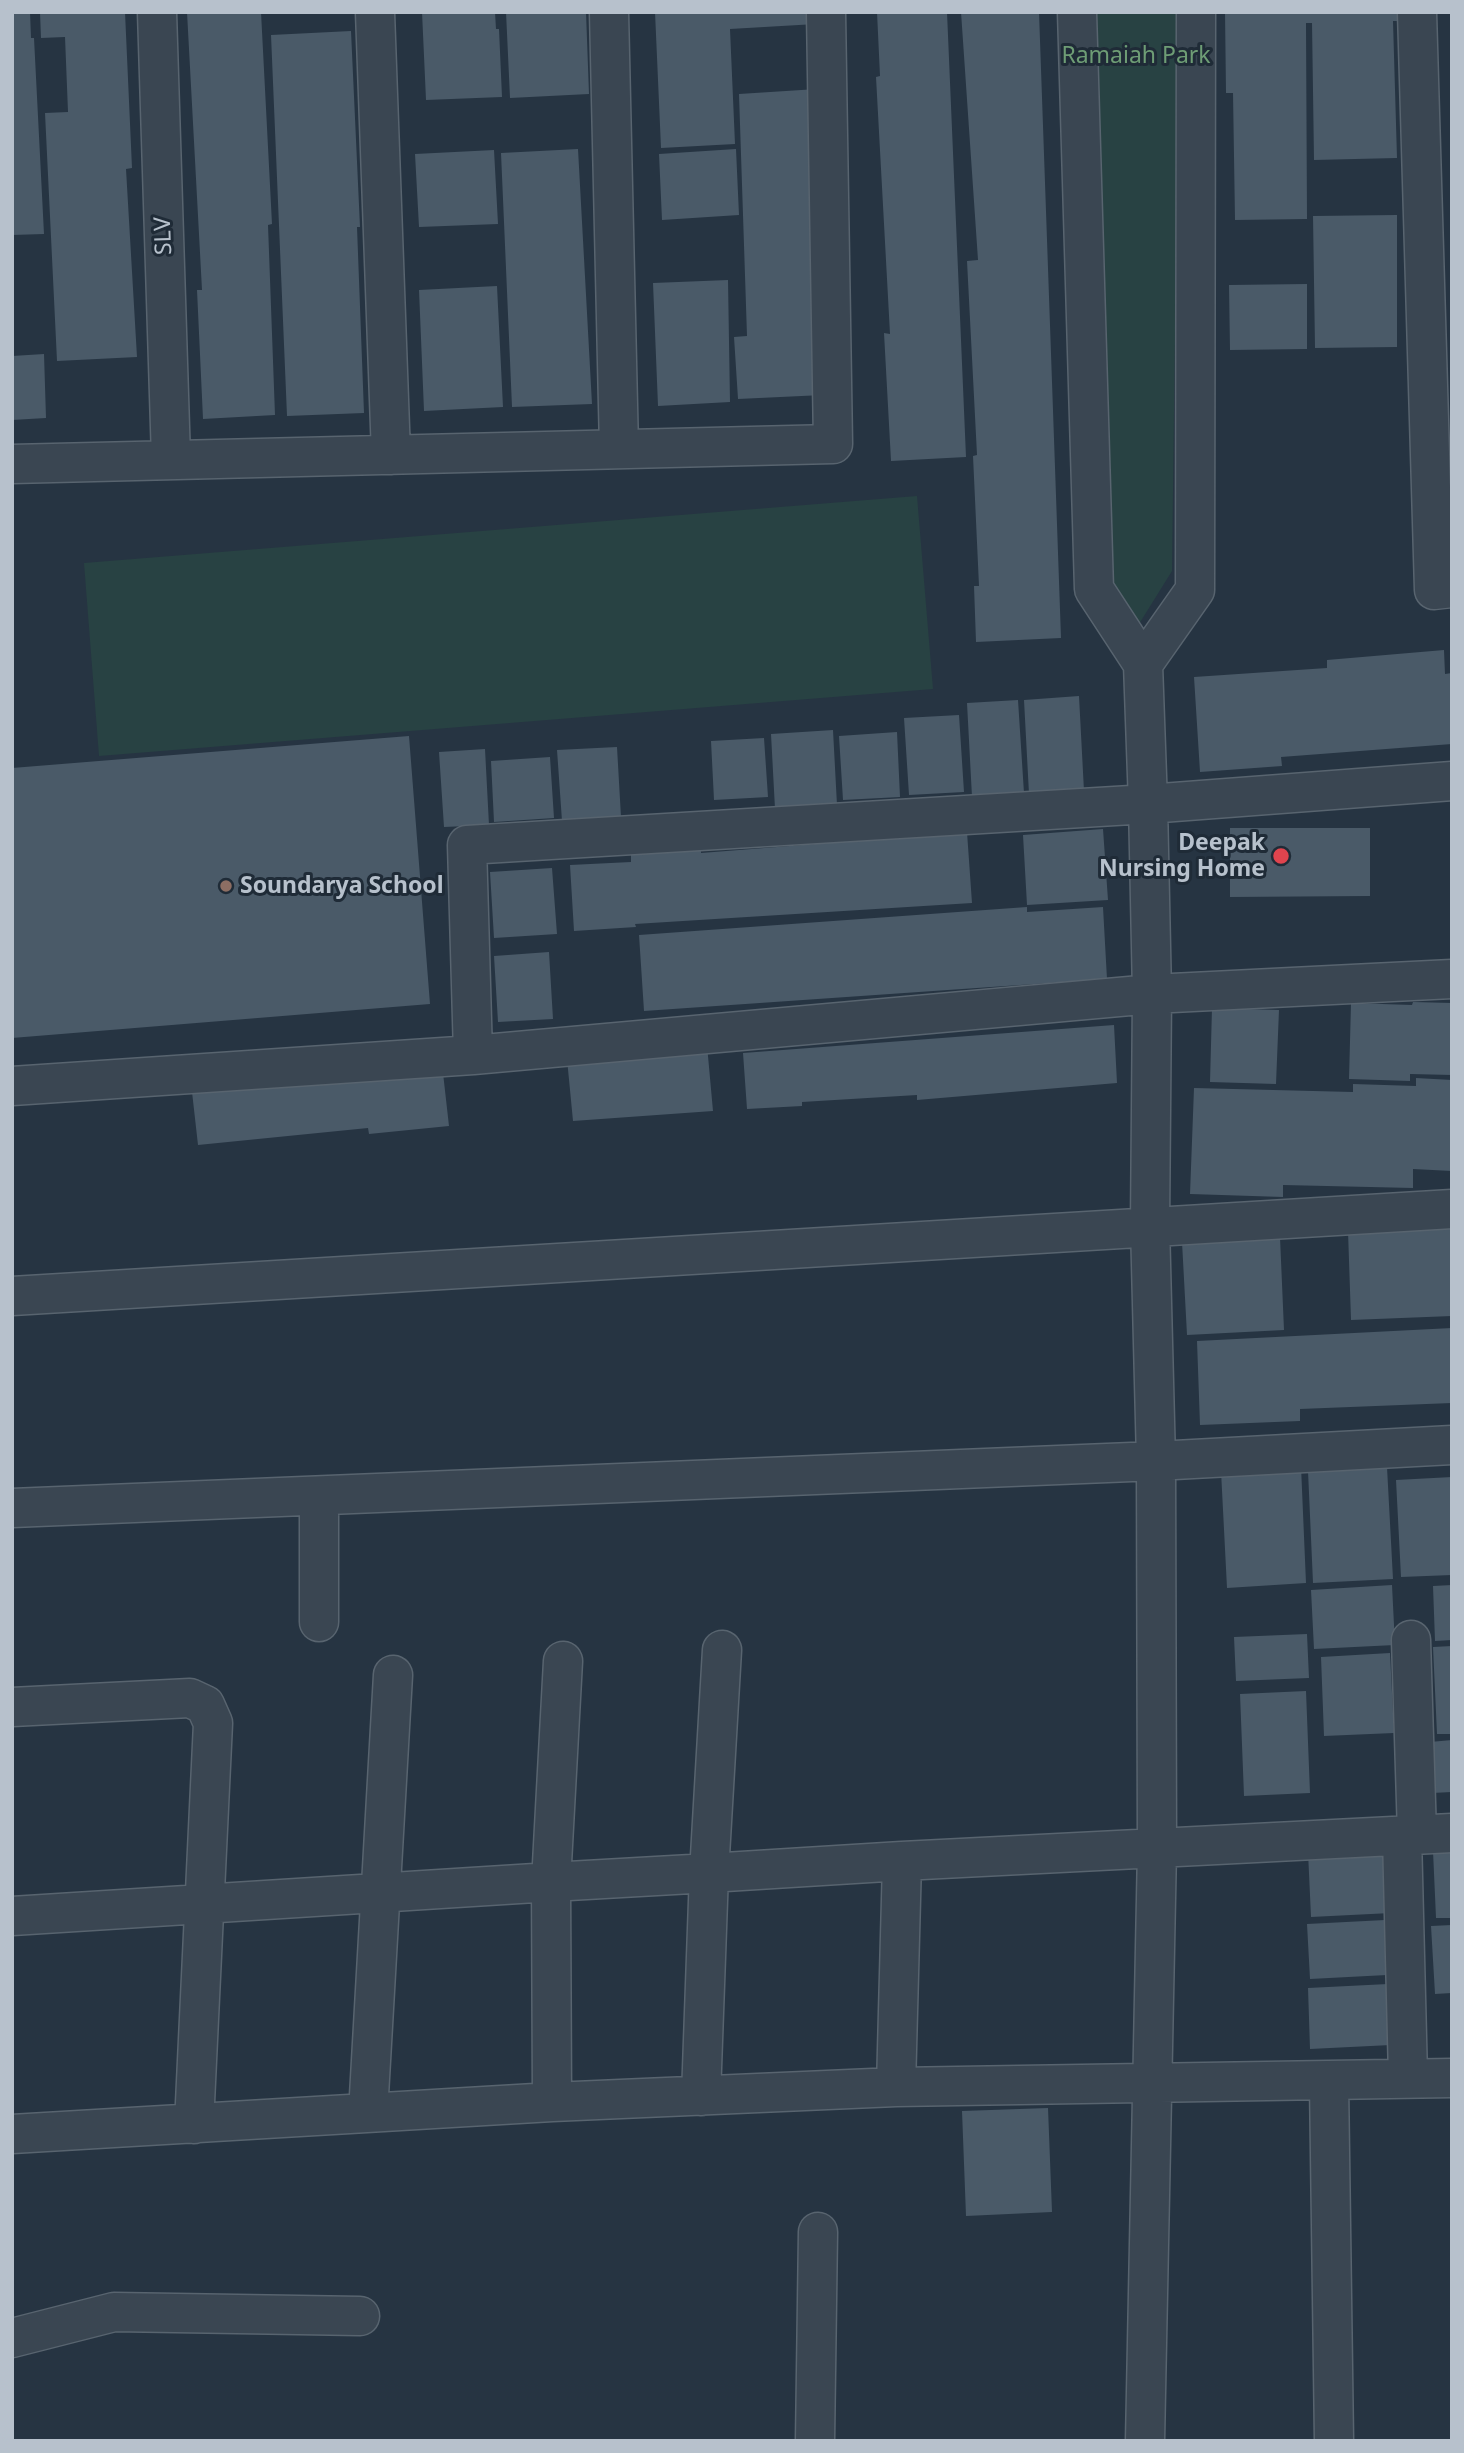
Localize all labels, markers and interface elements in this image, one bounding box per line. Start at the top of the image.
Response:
park label: Ramaiah Park [1061,42,1211,70]
street label: SLV [150,217,178,255]
place label: Deepak Nursing Home [1099,829,1265,883]
marker: Deepak Nursing Home [1271,846,1291,866]
place label: Soundarya School [240,872,444,900]
marker: Soundarya School [218,878,234,894]

